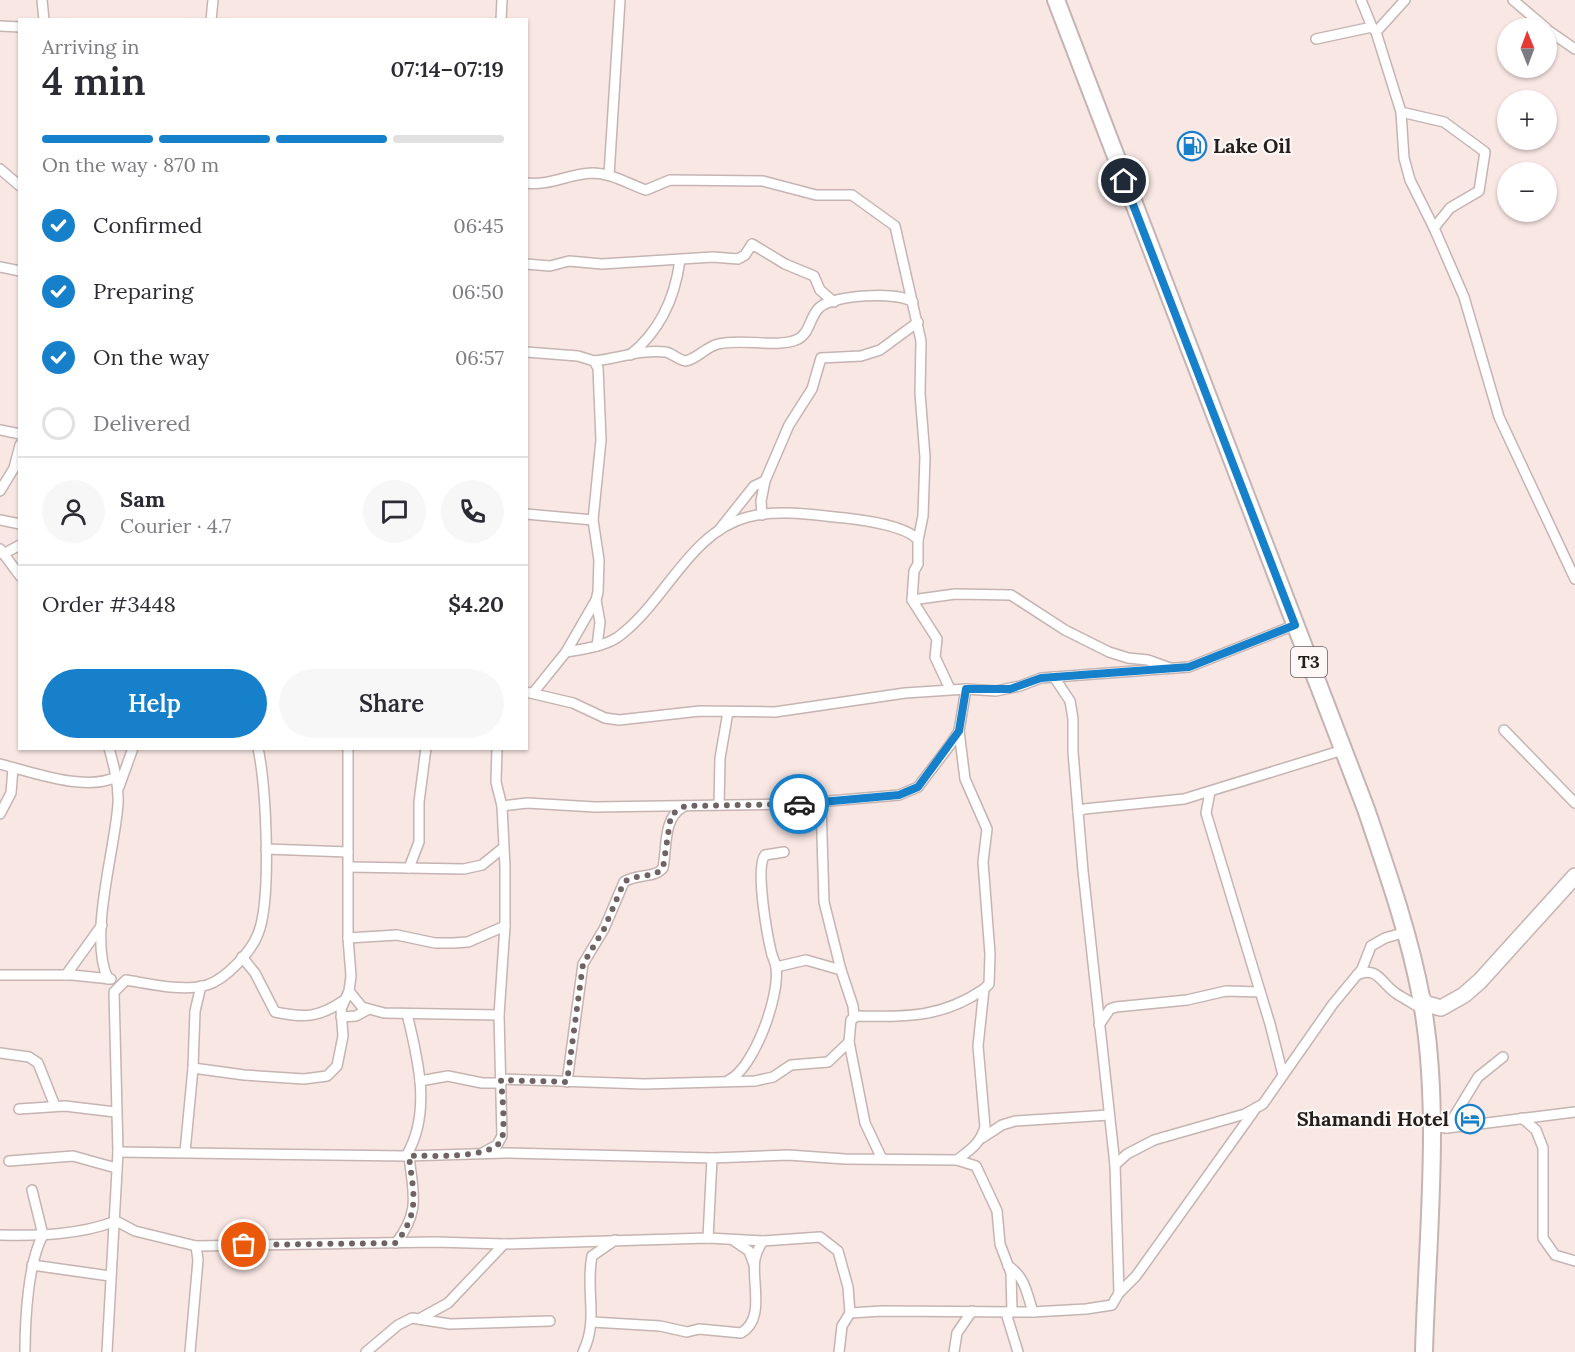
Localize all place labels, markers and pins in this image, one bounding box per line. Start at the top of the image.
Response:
fuel station icon: Lake Oil [1176,130,1208,162]
place label: Lake Oil [1213,133,1291,158]
pin [1098,155,1149,206]
hotel icon: Shamandi Hotel [1454,1103,1486,1135]
place label: Shamandi Hotel [1297,1106,1449,1131]
pin [218,1219,269,1270]

